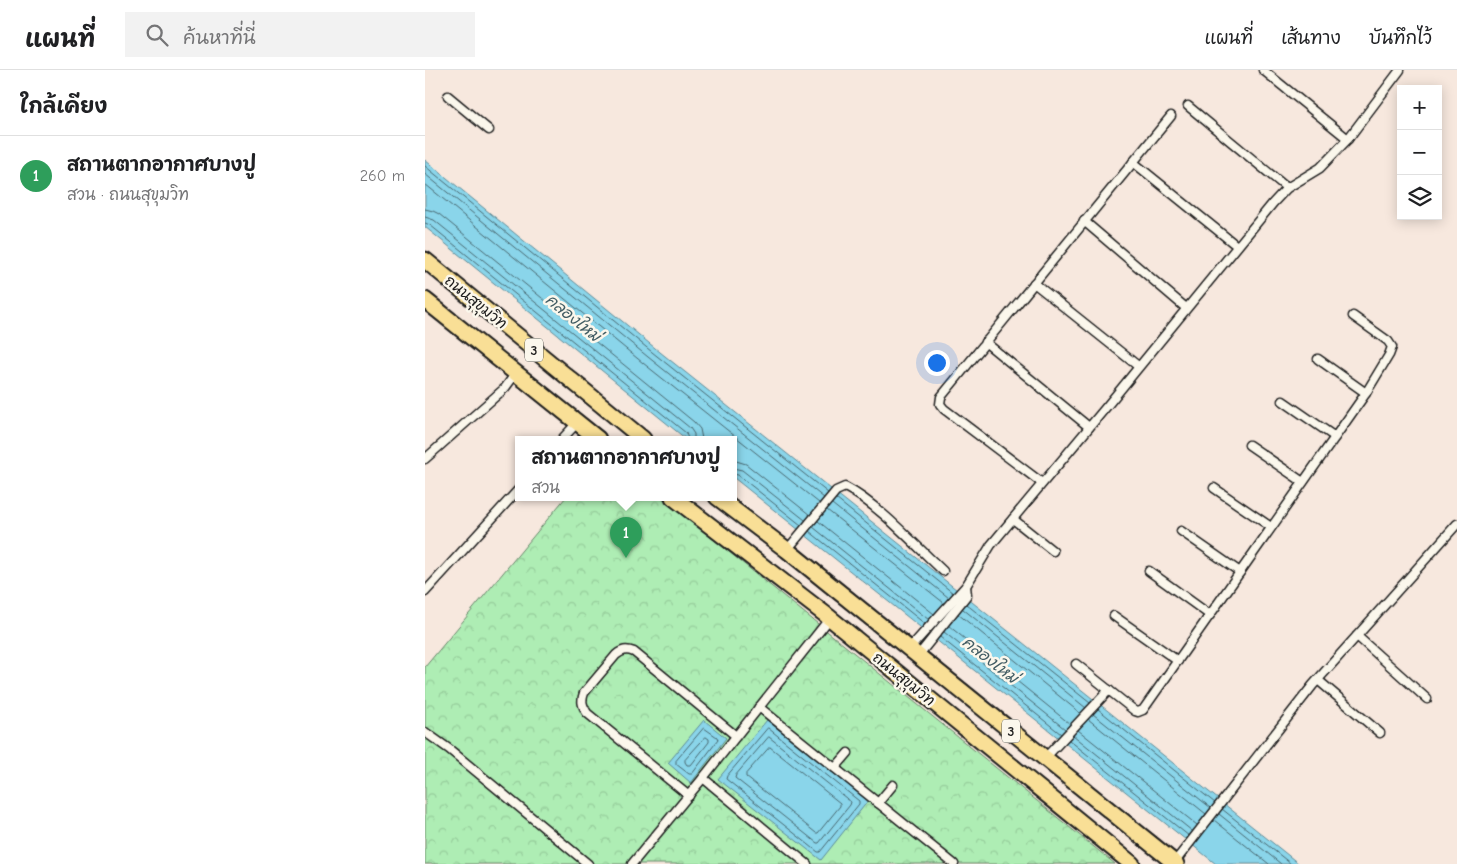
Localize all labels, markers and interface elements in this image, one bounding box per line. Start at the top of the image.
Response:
search box [125,12,475,57]
icon: search [143,21,171,49]
text: แผนที่ [25,25,95,53]
text: ค้นหาที่นี่ [183,27,256,49]
text: แผนที่ [1205,28,1253,49]
text: เส้นทาง [1281,28,1341,49]
text: บันทึกไว้ [1369,28,1432,49]
map controls [1397,85,1442,220]
button: + [1397,85,1442,130]
text: ใกล้เคียง [20,94,107,118]
button: − [1397,130,1442,175]
text: สถานตากอากาศบางปู [67,154,256,176]
text: 1 [33,167,39,185]
text: 260 m [360,167,405,185]
button: layers [1397,175,1442,220]
text: สวน · ถนนสุขุมวิท [67,186,189,204]
street label: ถนนสุขุมวิท [440,271,511,334]
water label: คลองใหม่ [542,289,608,347]
road number: 3 [525,338,543,362]
your location [924,350,950,376]
popup [515,436,737,501]
text: สถานตากอากาศบางปู [531,447,721,469]
text: สวน [531,479,560,497]
pin: 1 [610,517,642,558]
water label: คลองใหม่ [959,631,1025,689]
street label: ถนนสุขุมวิท [868,648,939,711]
road number: 3 [1002,719,1020,742]

